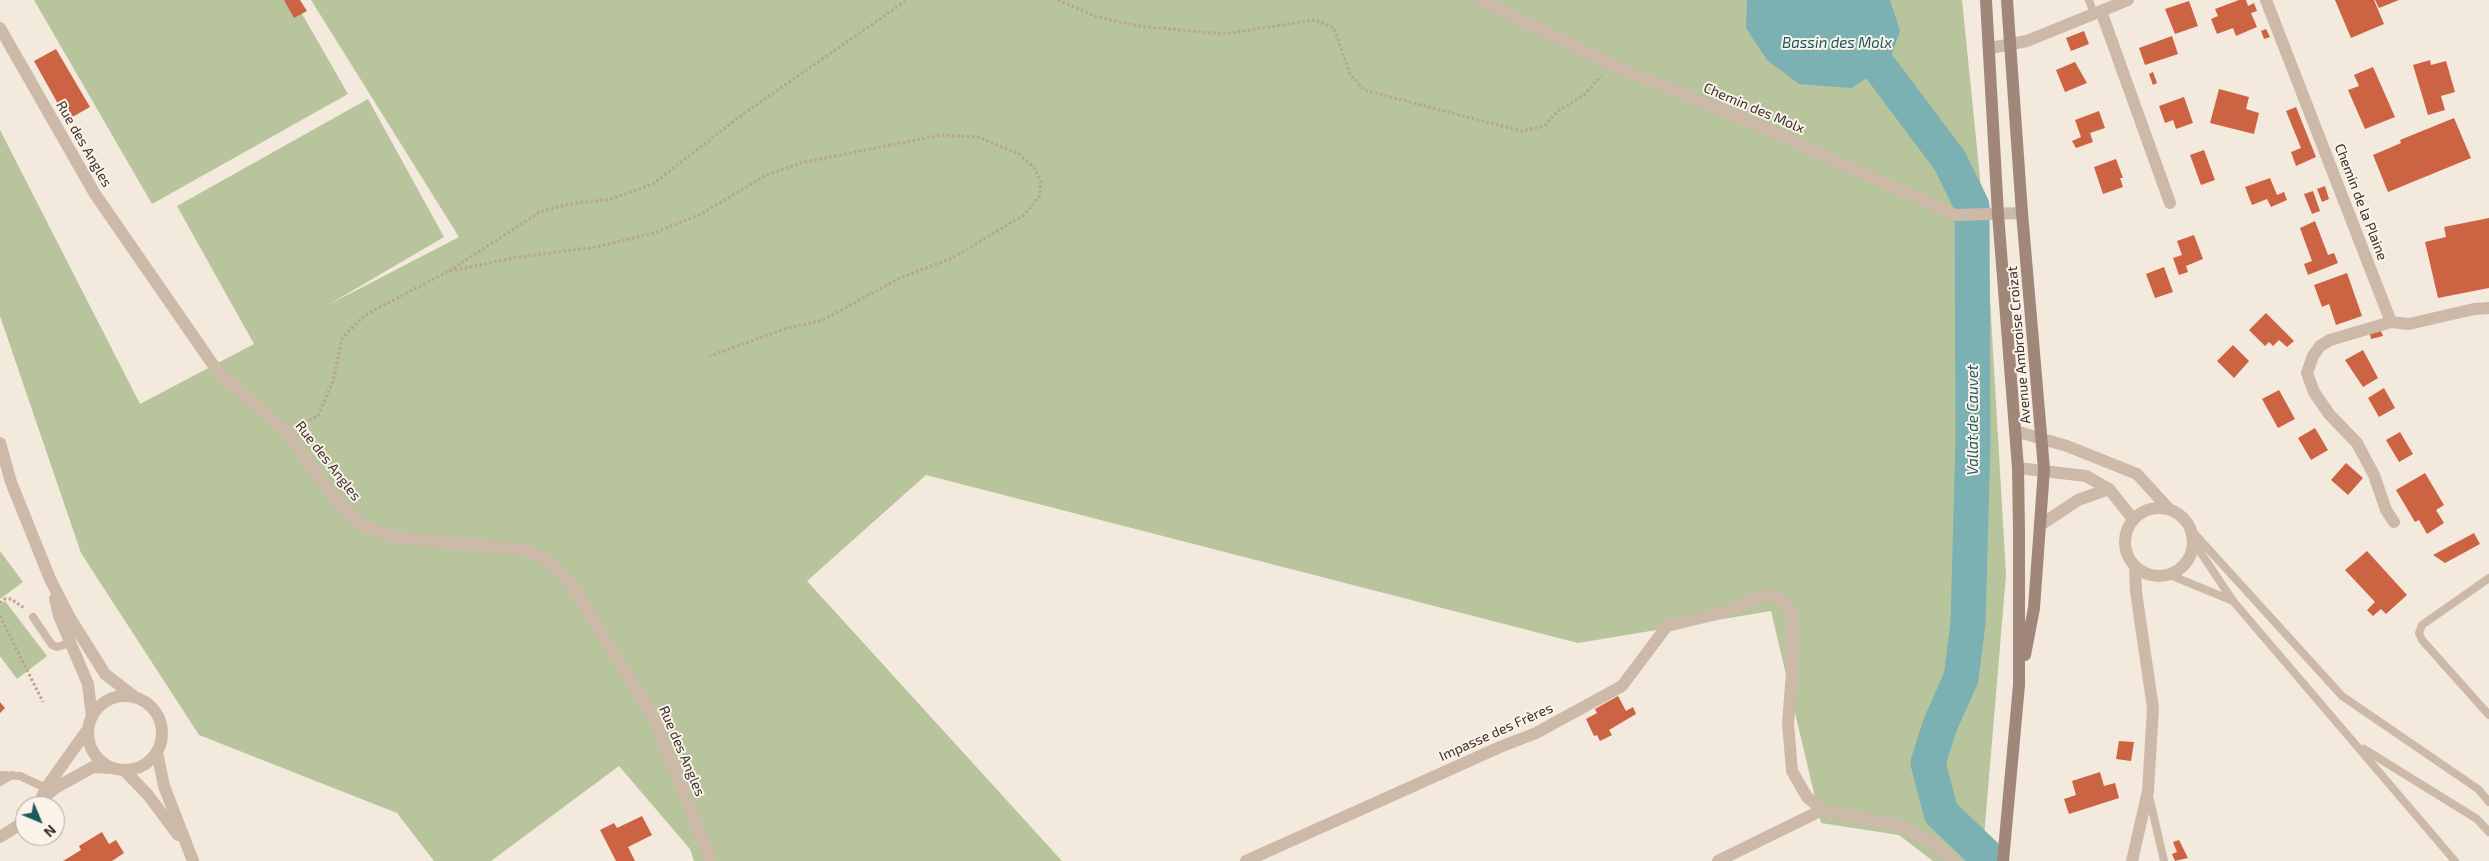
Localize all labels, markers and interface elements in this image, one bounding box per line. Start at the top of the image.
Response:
water label: Bassin des Molx [1782,34,1892,52]
street label: Chemin des Molx [1701,79,1807,137]
street label: Rue des Angles [53,98,115,190]
street label: Chemin de la Plaine [2331,141,2391,263]
street label: Avenue Ambroise Croizat [2004,265,2034,425]
water label: Vallat de Cauvet [1964,365,1982,475]
street label: Rue des Angles [292,418,364,504]
street label: Impasse des Frères [1437,699,1555,765]
street label: Rue des Angles [655,703,709,799]
north arrow [15,796,65,846]
text: N [41,822,60,841]

